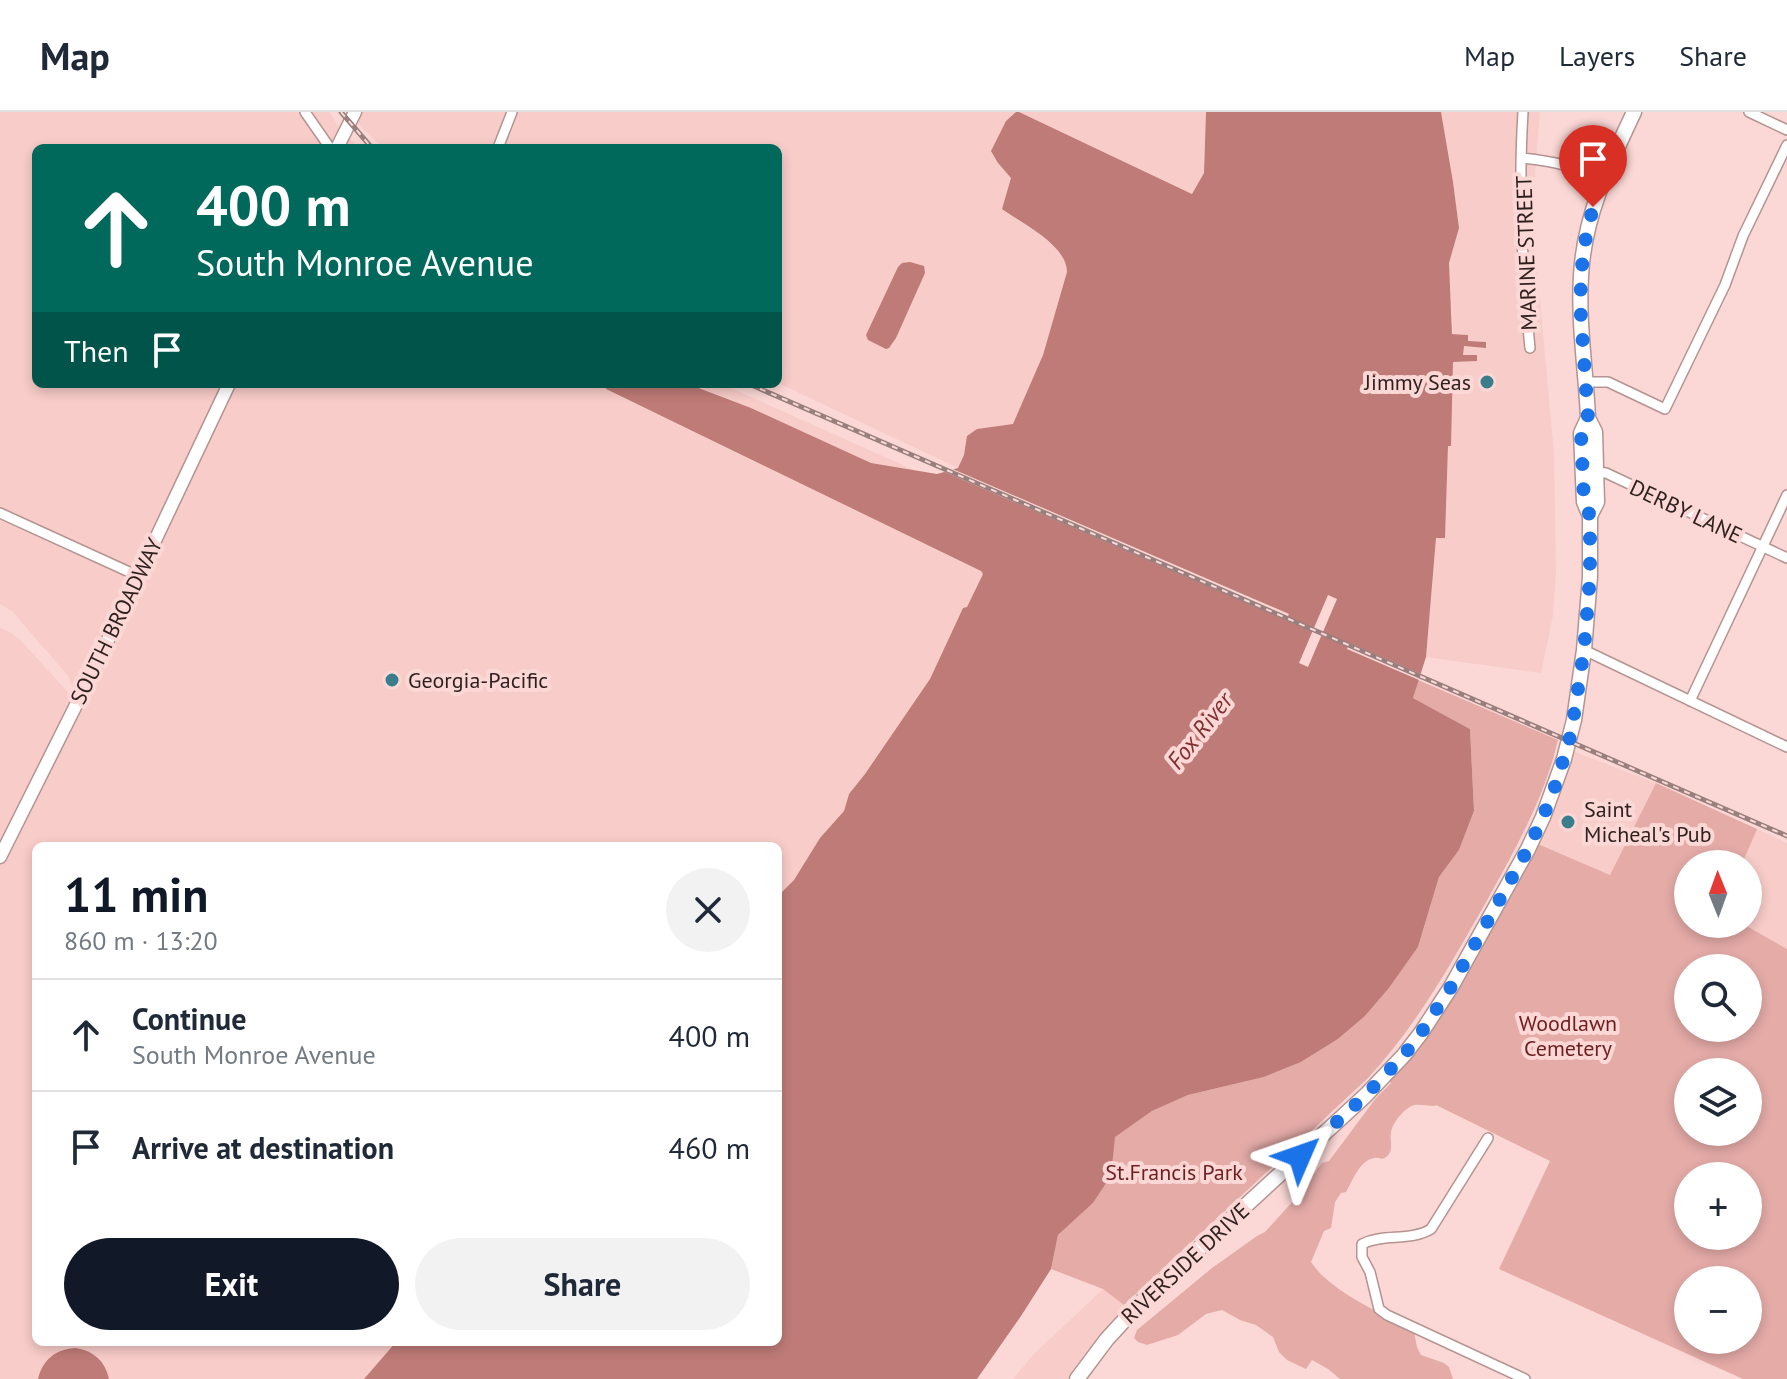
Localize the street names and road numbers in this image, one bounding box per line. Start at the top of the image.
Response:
street label: MARINE STREET [1509,175,1543,331]
street label: DERBY LANE [1625,473,1747,549]
street label: SOUTH BROADWAY [64,533,169,709]
street label: RIVERSIDE DRIVE [1115,1196,1255,1330]

